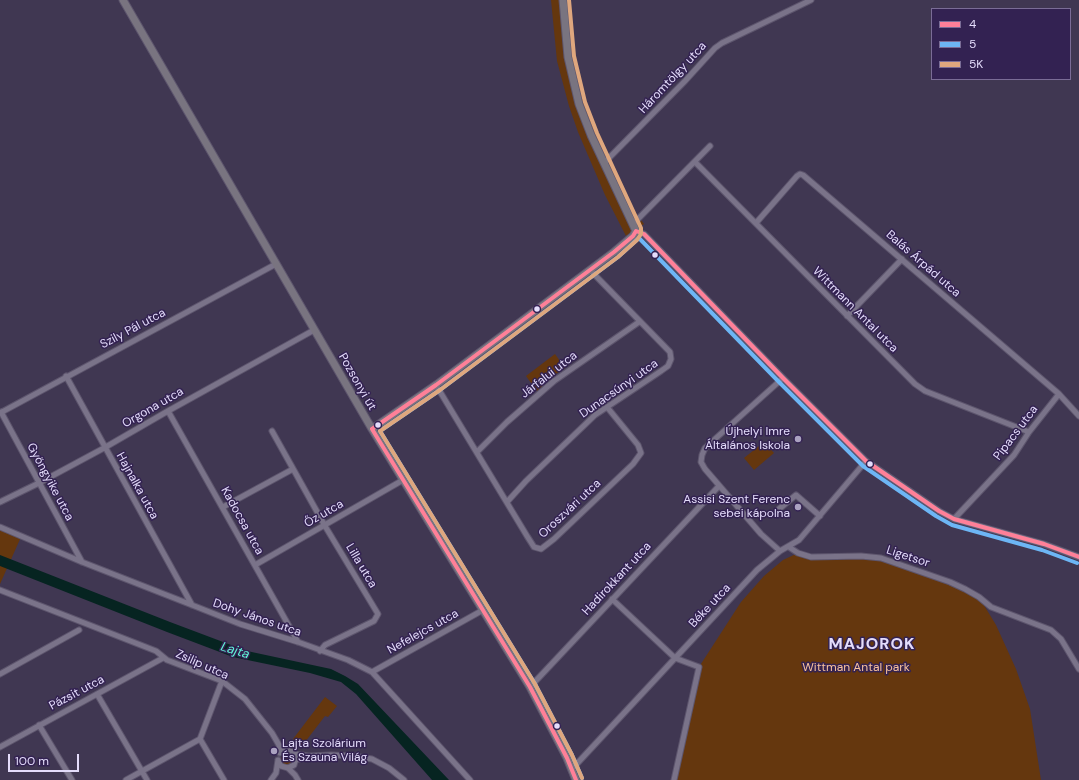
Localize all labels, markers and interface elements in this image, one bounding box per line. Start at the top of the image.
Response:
legend [931,8,1071,80]
text: 4 [969,16,976,32]
text: 5 [969,36,976,52]
street label: Háromtölgy utca [636,39,710,117]
text: 5K [969,56,983,72]
street label: Balás Árpád utca [883,228,963,300]
unlabelled marker [650,250,660,260]
street label: Wittmann Antal utca [809,264,901,356]
unlabelled marker [532,304,542,314]
street label: Szily Pál utca [98,306,168,352]
street label: Járfalui utca [518,348,580,402]
street label: Pozsonyi út [335,351,379,413]
street label: Dunacsúnyi utca [577,357,661,421]
street label: Orgona utca [120,385,186,431]
street label: Pipacs utca [991,403,1041,463]
unlabelled marker [373,420,383,430]
place label: Újhelyi Imre Általános Iskola [705,425,790,453]
marker: Újhelyi Imre Általános Iskola [793,434,803,444]
street label: Gyöngyike utca [23,441,77,523]
street label: Hajnalka utca [113,450,161,522]
unlabelled marker [865,459,875,469]
street label: Oroszvári utca [536,476,604,542]
street label: Kadocsa utca [217,485,267,557]
place label: Assisi Szent Ferenc sebei kápolna [683,493,790,521]
street label: Őz utca [302,497,346,531]
marker: Assisi Szent Ferenc sebei kápolna [793,502,803,512]
street label: Hadirokkant utca [579,539,655,619]
street label: Lilla utca [342,541,380,591]
street label: Ligetsor [885,543,931,571]
street label: Béke utca [686,581,734,631]
street label: Dohy János utca [211,596,303,640]
street label: Nefelejcs utca [385,607,461,657]
district label: MAJOROK [829,635,915,655]
water label: Lajta [219,639,251,663]
street label: Zsilip utca [173,647,231,683]
park label: Wittman Antal park [802,661,910,675]
street label: Pázsit utca [47,672,107,714]
unlabelled marker [552,721,562,731]
place label: Lajta Szolárium És Szauna Világ [282,737,367,765]
scale bar [10,746,81,772]
marker: Lajta Szolárium És Szauna Világ [269,746,279,756]
text: 100 m [15,753,49,769]

